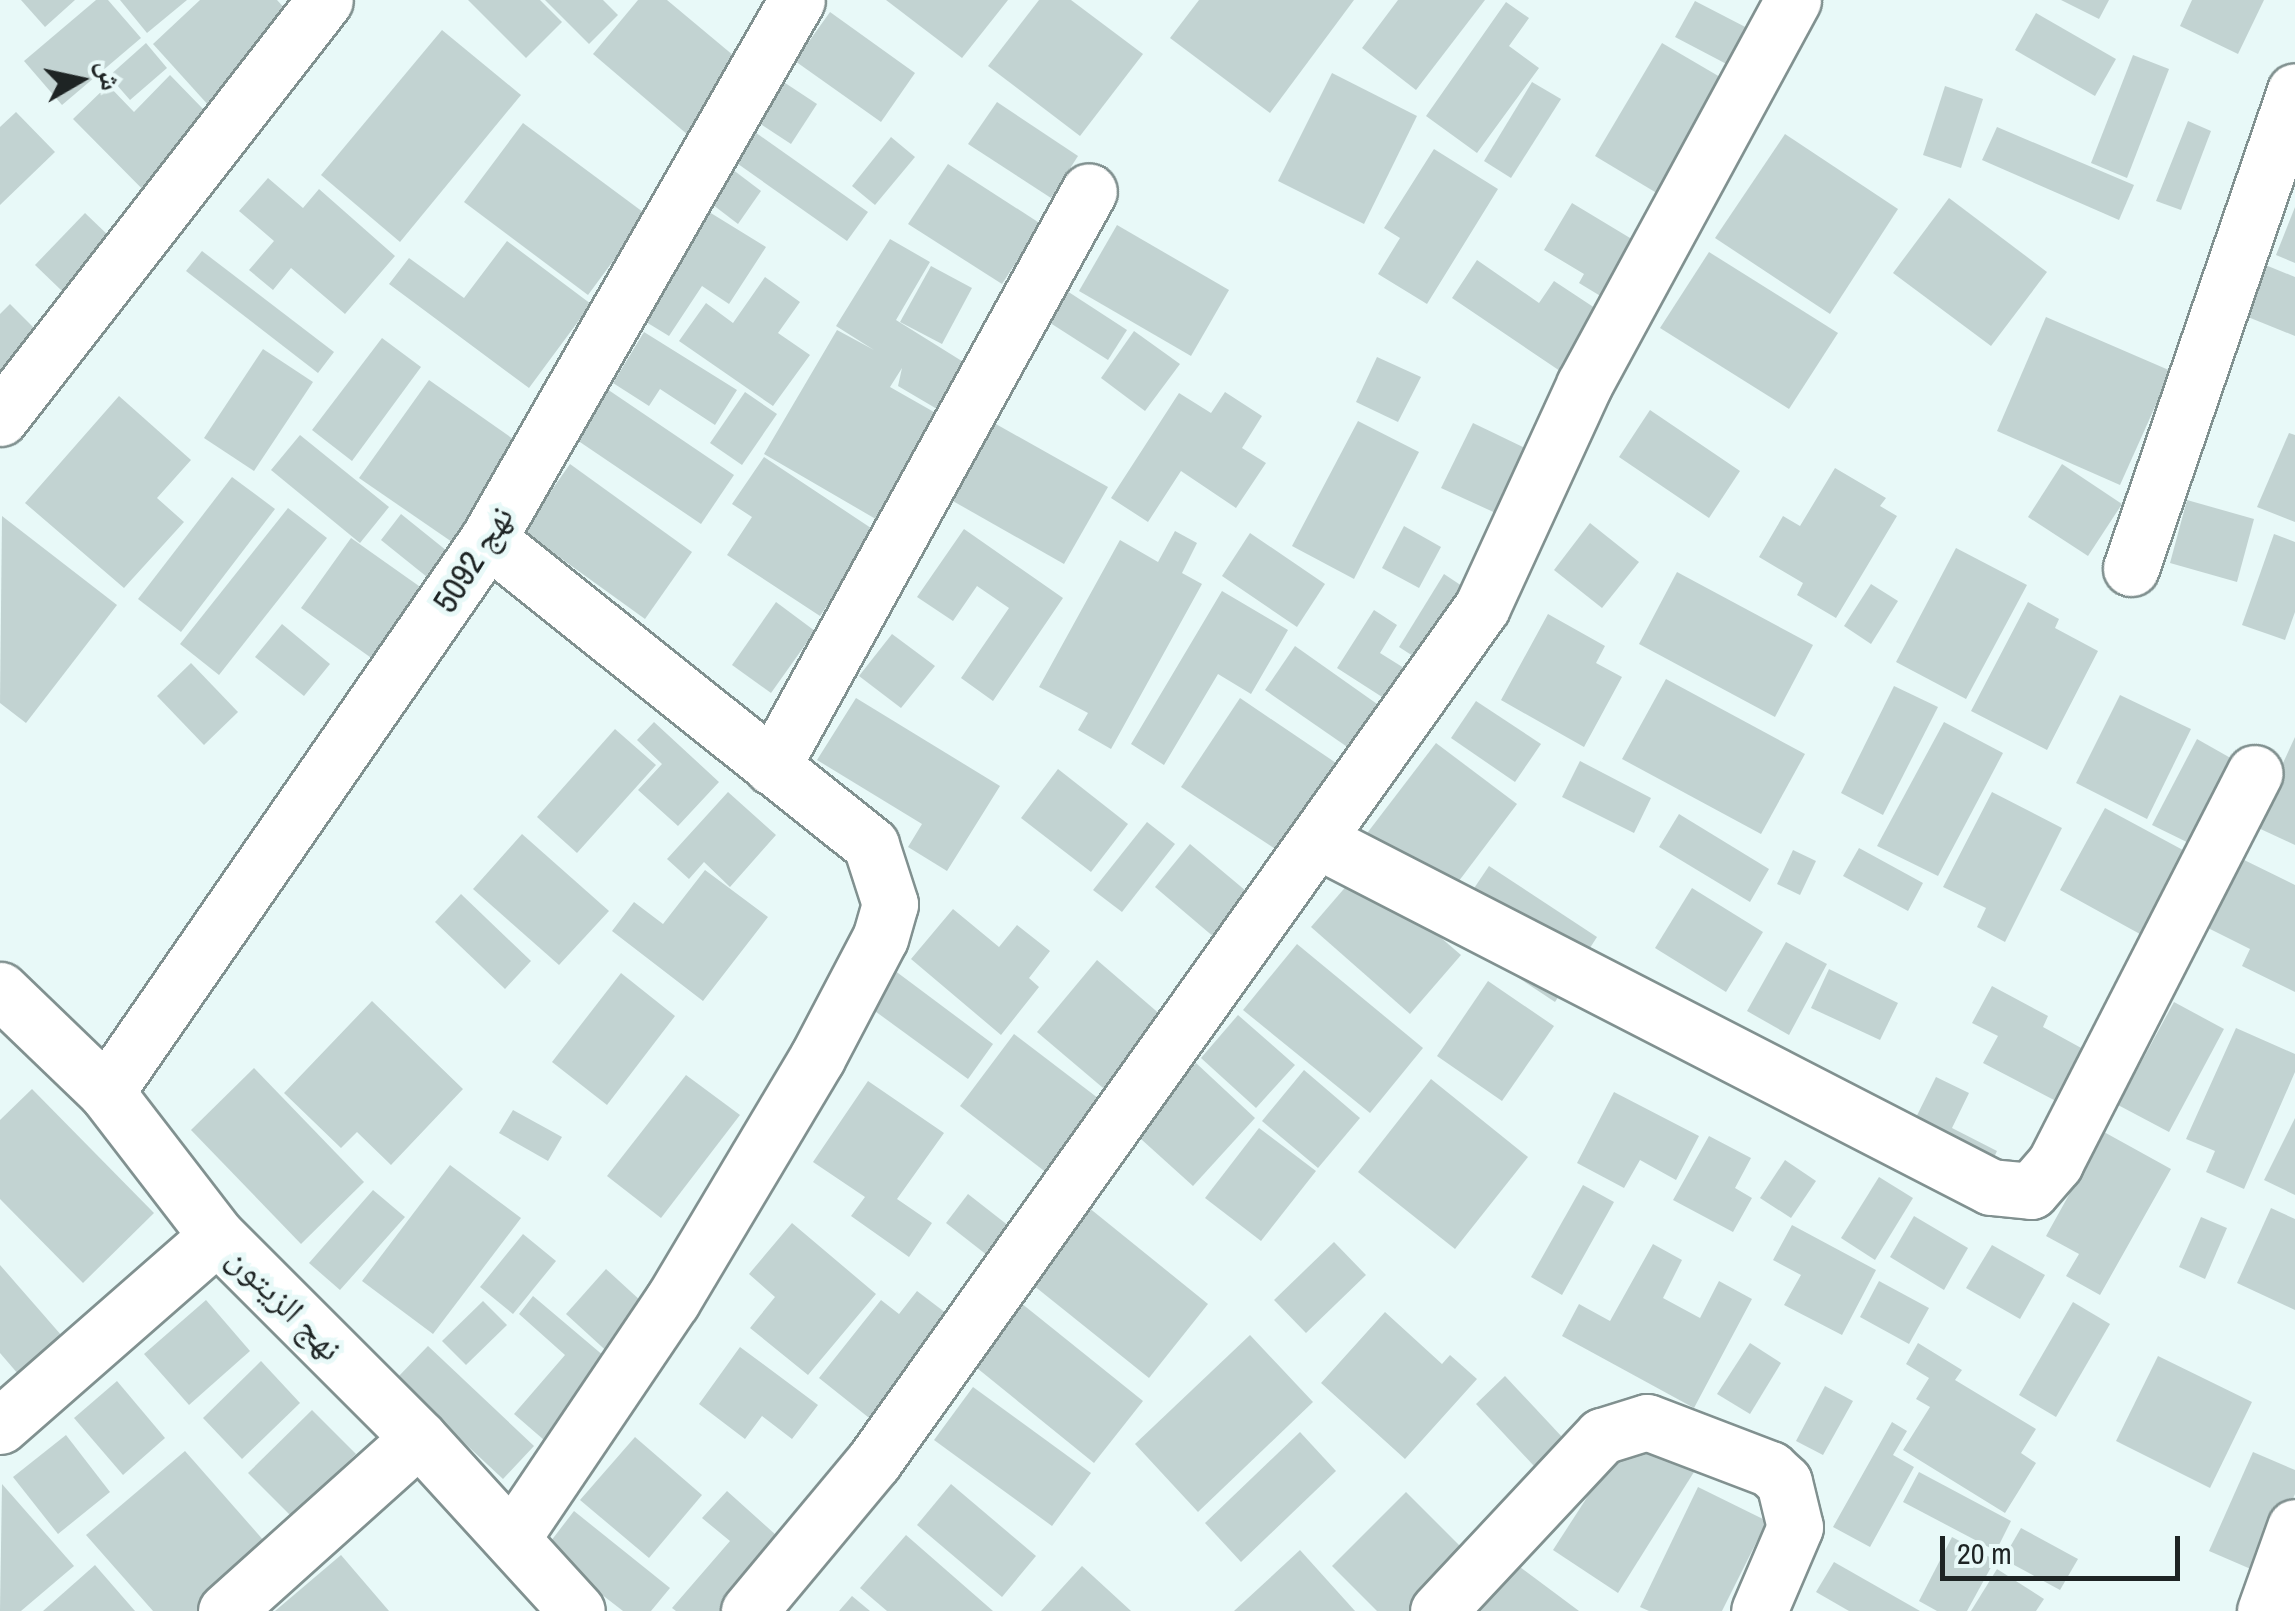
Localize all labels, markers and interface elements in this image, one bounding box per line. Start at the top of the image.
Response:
north arrow [30,30,130,130]
text: ش [89,58,131,93]
street label: نهج 5092 [424,498,522,620]
street label: نهج الزيتون [219,1237,351,1369]
scale bar [1945,1516,2185,1578]
text: 20 m [1957,1533,2012,1573]

